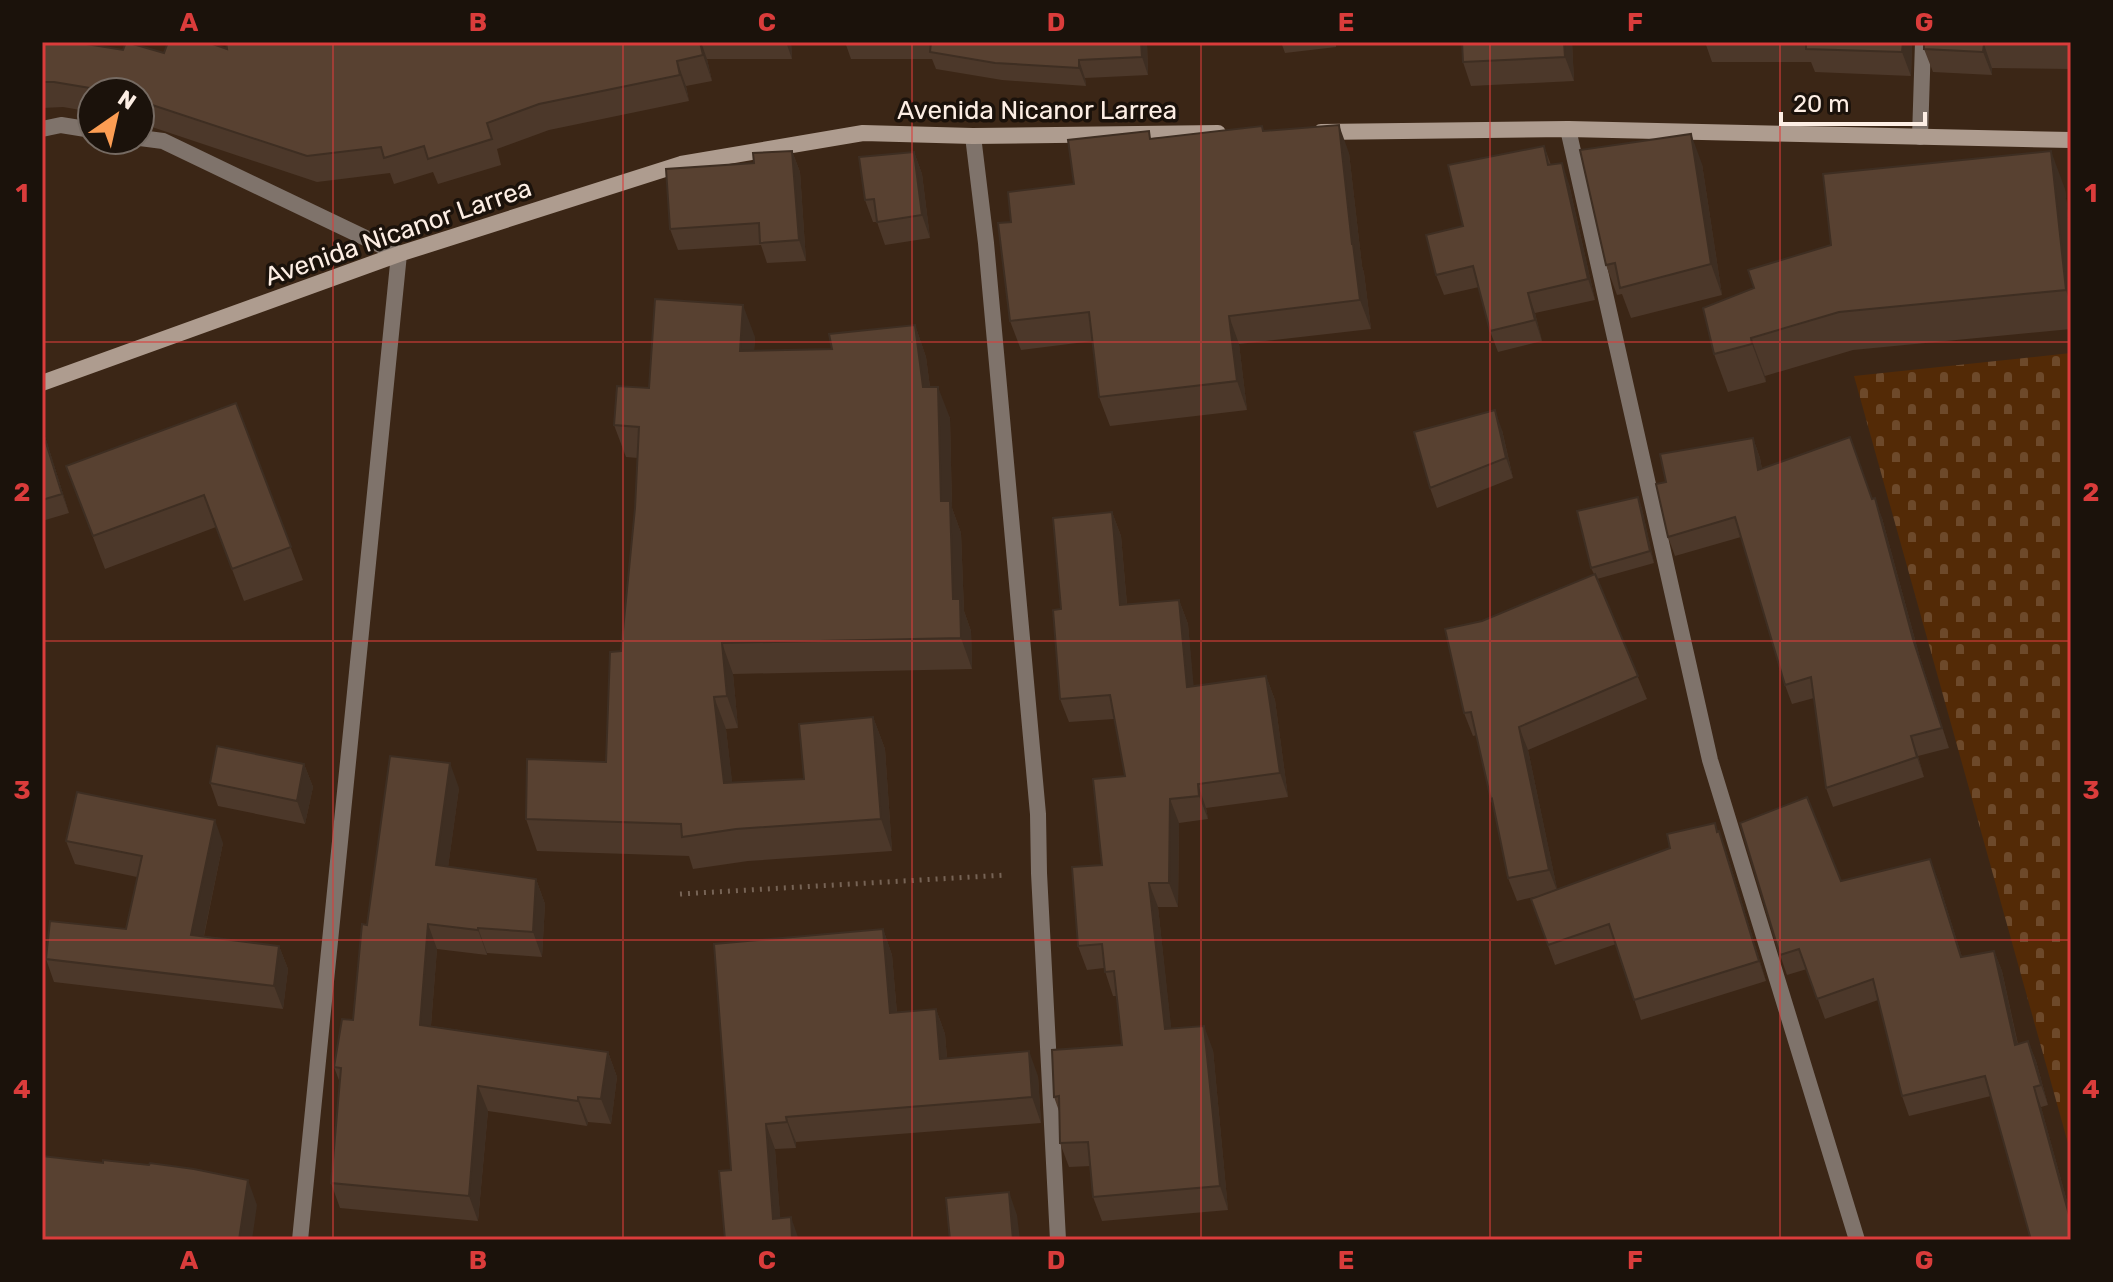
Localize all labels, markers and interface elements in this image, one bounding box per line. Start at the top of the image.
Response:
text: A [180,7,199,38]
text: B [469,7,487,38]
text: C [758,7,776,38]
text: D [1047,7,1065,38]
text: E [1338,7,1354,38]
text: F [1627,7,1643,38]
text: G [1915,7,1933,38]
north arrow [76,76,156,156]
scale bar [1781,76,1925,126]
text: N [113,84,141,115]
text: 20 m [1793,90,1850,118]
street label: Avenida Nicanor Larrea [897,95,1177,126]
street label: Avenida Nicanor Larrea [261,172,536,293]
text: 1 [16,178,28,209]
text: 1 [2085,178,2097,209]
text: 2 [14,477,30,508]
text: 2 [2083,477,2099,508]
text: 3 [13,775,31,806]
text: 3 [2082,775,2100,806]
text: 4 [13,1074,31,1105]
text: 4 [2082,1074,2100,1105]
text: A [180,1245,199,1276]
text: B [469,1245,487,1276]
text: C [758,1245,776,1276]
text: D [1047,1245,1065,1276]
text: E [1338,1245,1354,1276]
text: F [1627,1245,1643,1276]
text: G [1915,1245,1933,1276]

